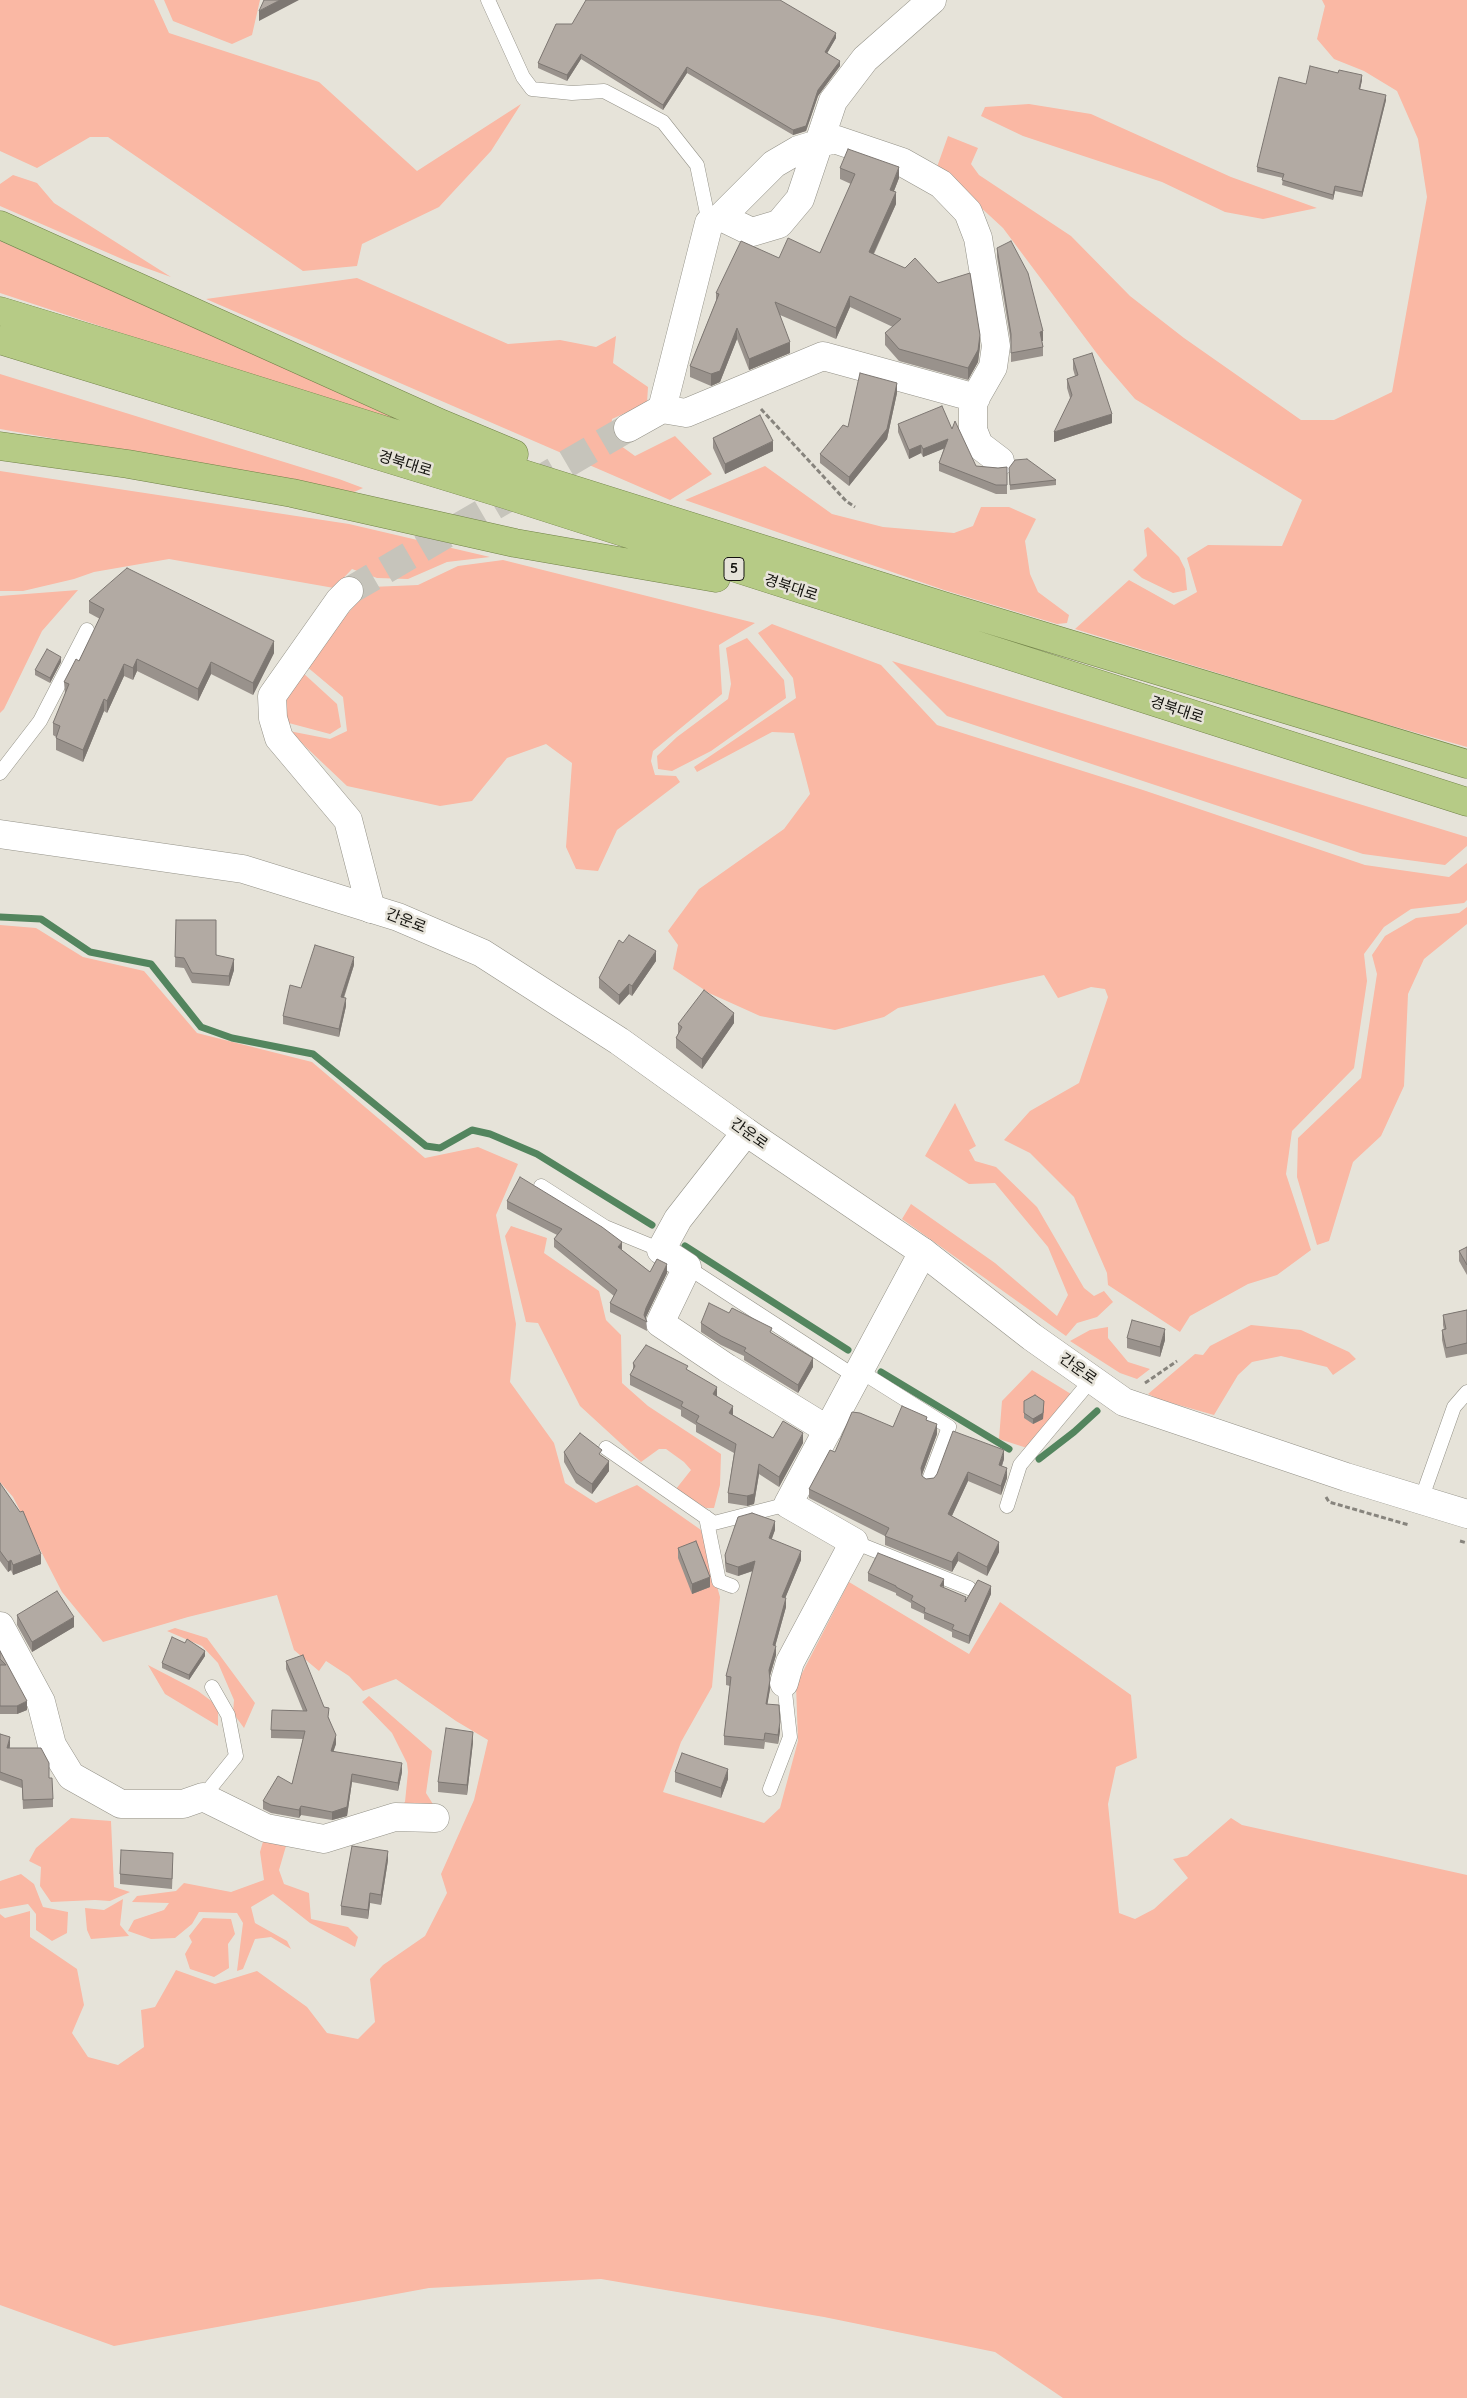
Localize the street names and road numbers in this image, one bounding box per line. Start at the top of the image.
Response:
street label: 경북대로 [376,447,434,481]
road number: 5 [724,558,744,580]
street label: 경북대로 [762,571,820,605]
street label: 경북대로 [1148,693,1206,727]
street label: 간운로 [383,905,429,937]
street label: 간운로 [727,1115,771,1153]
street label: 간운로 [1056,1350,1100,1388]

